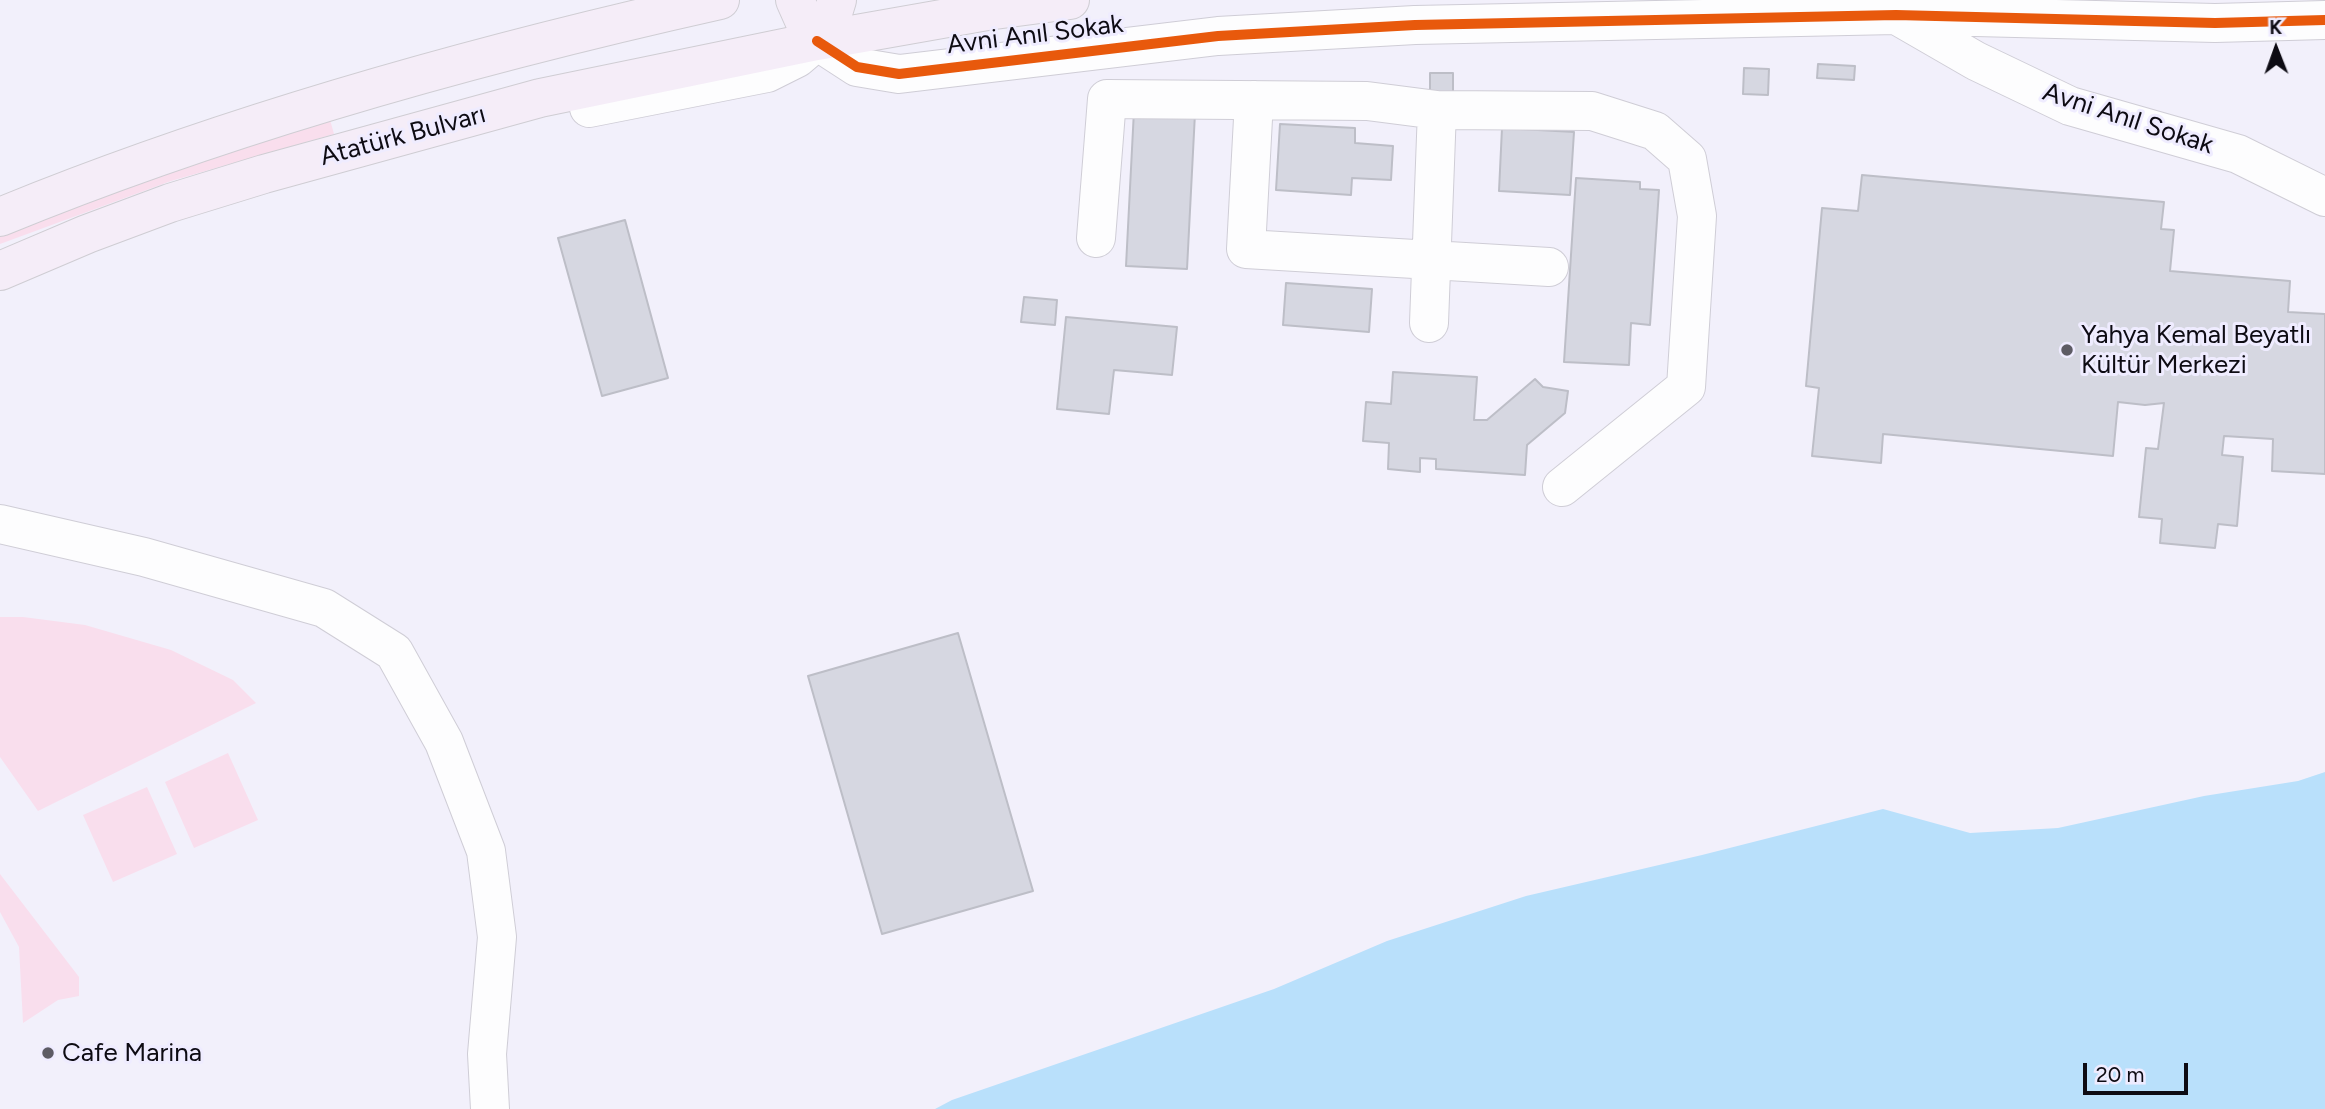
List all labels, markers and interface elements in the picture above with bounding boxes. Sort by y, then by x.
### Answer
street label: Avni Anıl Sokak [945,9,1125,61]
north arrow [2241,14,2311,84]
text: K [2269,16,2282,39]
street label: Avni Anıl Sokak [2039,77,2217,161]
street label: Atatürk Bulvarı [317,99,489,173]
place label: Yahya Kemal Beyatlı Kültür Merkezi [2081,319,2311,380]
marker: Yahya Kemal Beyatlı Kültür Merkezi [2059,342,2075,358]
place label: Cafe Marina [62,1037,202,1069]
marker: Cafe Marina [40,1045,56,1061]
scale bar [2087,1050,2192,1094]
text: 20 m [2096,1062,2144,1087]

